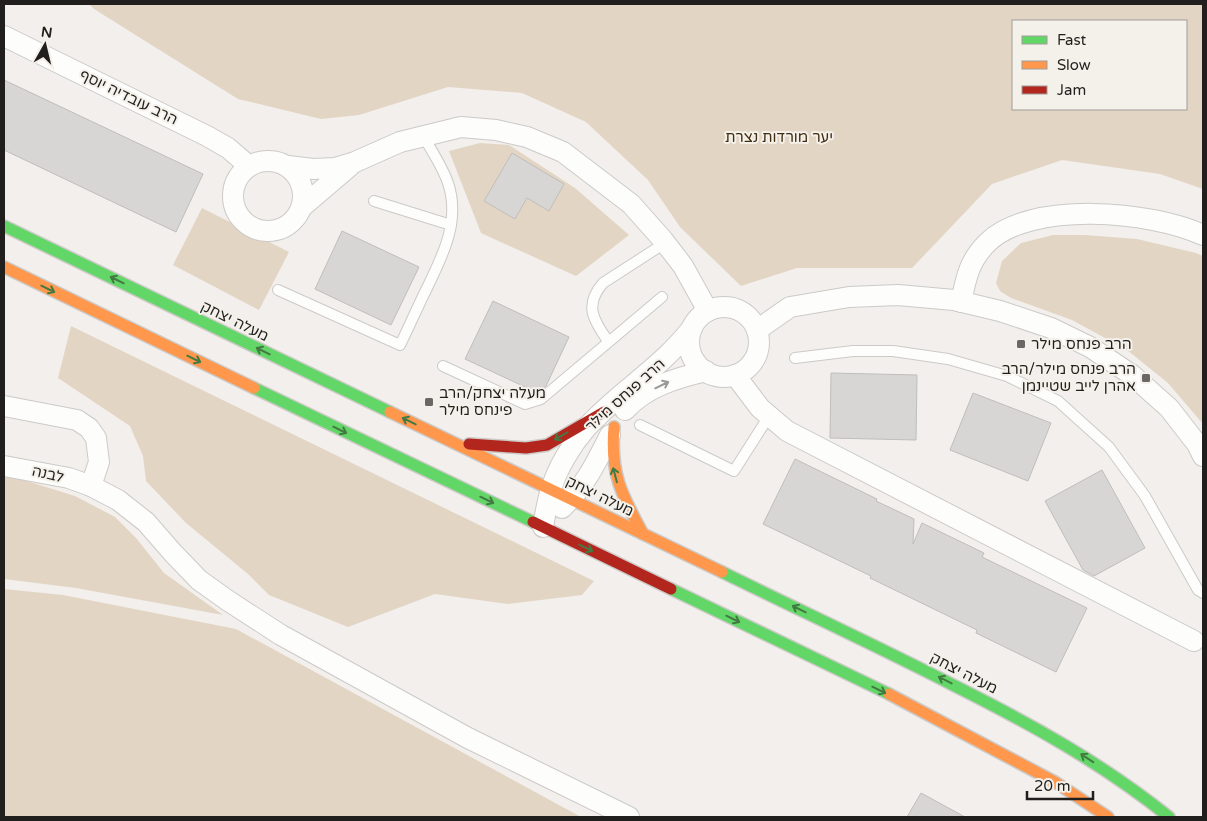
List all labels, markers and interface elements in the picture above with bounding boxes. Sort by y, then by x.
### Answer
north arrow [20,20,70,70]
legend [1012,20,1187,110]
text: N [40,23,53,42]
text: Fast [1057,31,1087,49]
text: Slow [1057,56,1091,74]
street label: הרב עובדיה יוסף [77,66,181,128]
text: Jam [1057,81,1086,99]
park label: יער מורדות נצרת [725,128,833,146]
one-way arrow [109,275,124,285]
one-way arrow [40,284,55,294]
street label: מעלה יצחק [198,297,272,345]
place label: הרב פנחס מילר [1031,335,1132,353]
marker: הרב פנחס מילר [1015,338,1027,350]
one-way arrow [256,346,271,355]
one-way arrow [186,355,201,364]
street label: הרב פנחס מילר [582,355,668,435]
place label: הרב פנחס מילר/הרב אהרן לייב שטיינמן [1001,360,1136,395]
marker: הרב פנחס מילר/הרב אהרן לייב שטיינמן [1140,372,1152,384]
one-way arrow [654,379,669,389]
place label: מעלה יצחק/הרב פינחס מילר [439,384,546,419]
marker: מעלה יצחק/הרב פינחס מילר [423,396,435,408]
one-way arrow [402,416,417,426]
one-way arrow [333,425,348,435]
one-way arrow [555,432,569,442]
street label: לבנה [30,462,66,486]
one-way arrow [610,467,619,483]
street label: מעלה יצחק [563,472,637,520]
one-way arrow [479,496,494,505]
one-way arrow [579,543,594,553]
one-way arrow [791,604,806,614]
one-way arrow [725,615,740,624]
street label: מעלה יצחק [927,648,1001,698]
one-way arrow [938,675,953,684]
one-way arrow [871,685,886,695]
one-way arrow [1081,753,1095,763]
scale bar [1027,768,1093,800]
text: 20 m [1034,777,1071,795]

